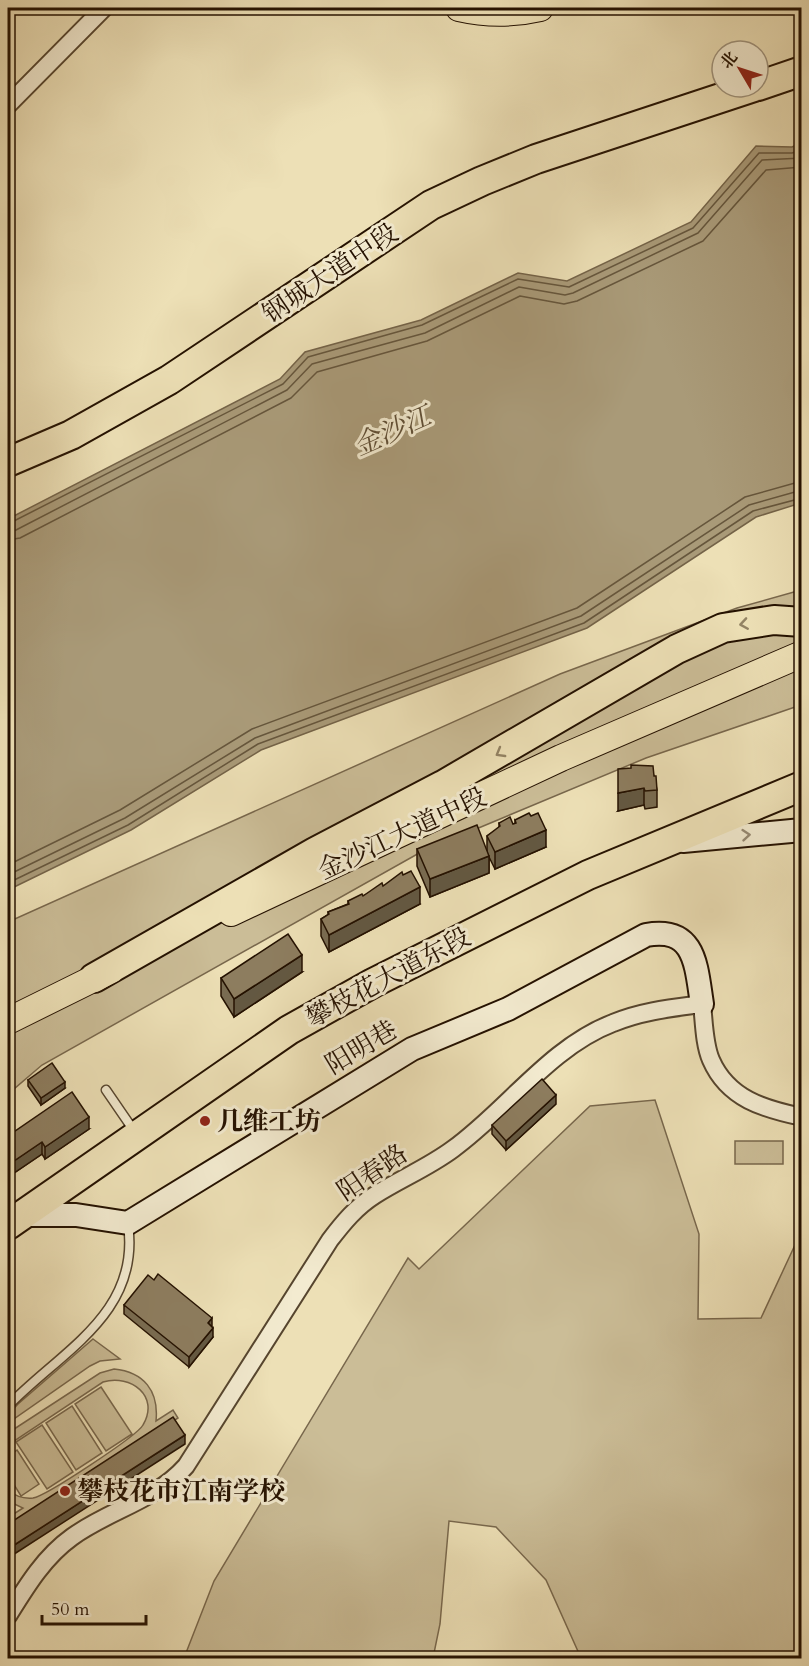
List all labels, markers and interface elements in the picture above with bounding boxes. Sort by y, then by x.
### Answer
north arrow [710,39,770,99]
text: 北 [716,47,743,73]
street label: 钢城大道中段 [256,215,405,332]
water label: 金沙江 [348,396,440,465]
one-way arrow [739,618,748,630]
one-way arrow [496,746,506,757]
street label: 金沙江大道中段 [312,779,492,888]
one-way arrow [741,829,750,842]
street label: 攀枝花大道东段 [300,919,477,1036]
street label: 阳明巷 [319,1012,404,1083]
place label: 几维工坊 [217,1104,321,1139]
marker: 几维工坊 [198,1114,212,1128]
street label: 阳春路 [330,1136,414,1209]
place label: 攀枝花市江南学校 [77,1474,285,1509]
marker: 攀枝花市江南学校 [58,1484,72,1498]
scale bar [42,1588,146,1626]
text: 50 m [51,1597,90,1622]

